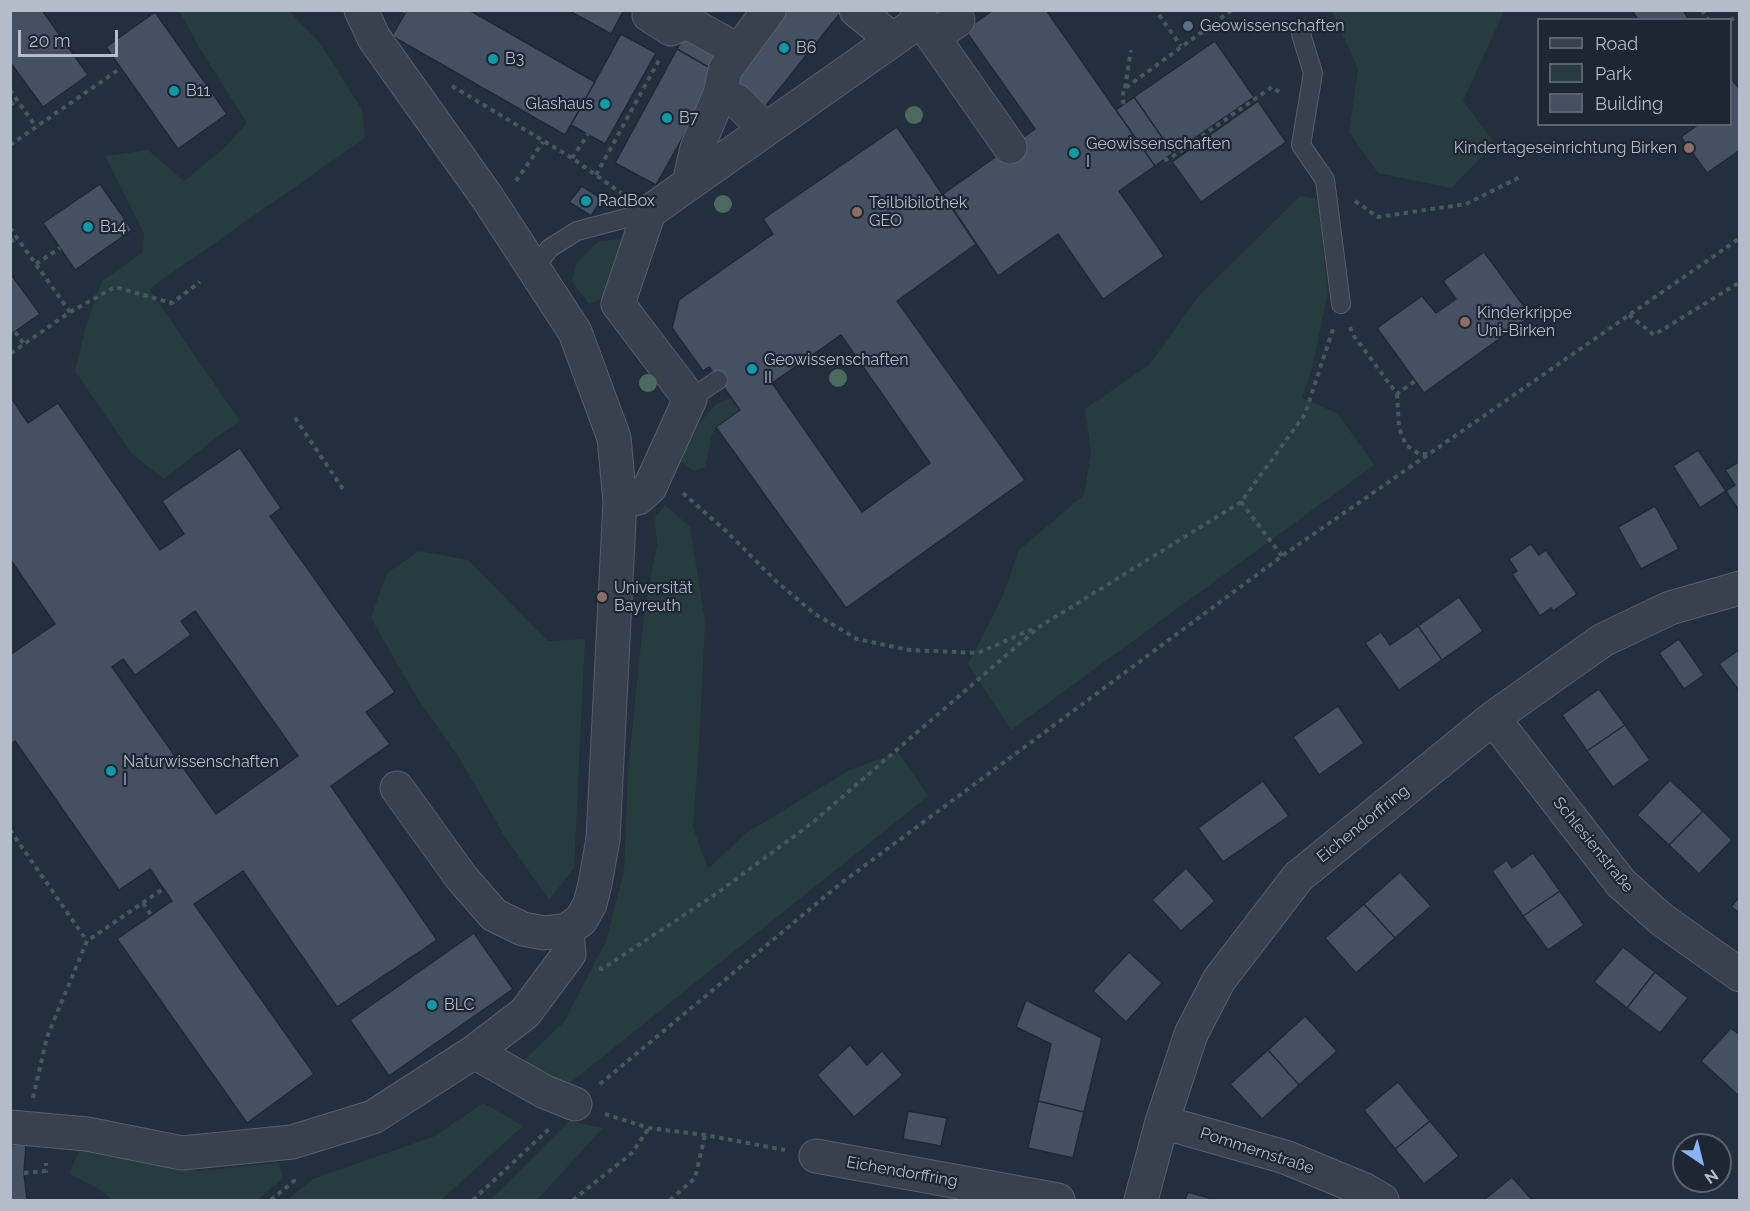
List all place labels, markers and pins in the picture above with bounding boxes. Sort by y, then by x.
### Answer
place label: Geowissenschaften [1200,16,1344,36]
marker: Geowissenschaften [1181,19,1195,33]
place label: B6 [796,38,816,58]
marker: B6 [777,41,791,55]
place label: B3 [505,49,524,69]
marker: B3 [486,52,500,66]
place label: B11 [186,81,210,101]
marker: B11 [167,84,181,98]
place label: Glashaus [525,94,593,114]
marker: Glashaus [598,97,612,111]
place label: B7 [679,108,698,128]
marker: B7 [660,111,674,125]
place label: Geowissenschaften I [1086,134,1230,172]
place label: Kindertageseinrichtung Birken [1454,138,1677,158]
marker: Kindertageseinrichtung Birken [1682,141,1696,155]
marker: Geowissenschaften I [1067,146,1081,160]
place label: RadBox [598,191,655,211]
place label: Teilbibilothek GEO [869,193,967,231]
marker: RadBox [579,194,593,208]
marker: Teilbibilothek GEO [850,205,864,219]
place label: B14 [100,217,126,237]
marker: B14 [81,220,95,234]
place label: Kinderkrippe Uni-Birken [1477,303,1572,341]
marker: Kinderkrippe Uni-Birken [1458,315,1472,329]
place label: Geowissenschaften II [764,350,908,388]
marker: Geowissenschaften II [745,362,759,376]
place label: Universität Bayreuth [614,578,693,616]
marker: Universität Bayreuth [595,590,609,604]
place label: Naturwissenschaften I [123,752,279,790]
marker: Naturwissenschaften I [104,764,118,778]
place label: BLC [444,995,474,1015]
marker: BLC [425,998,439,1012]

